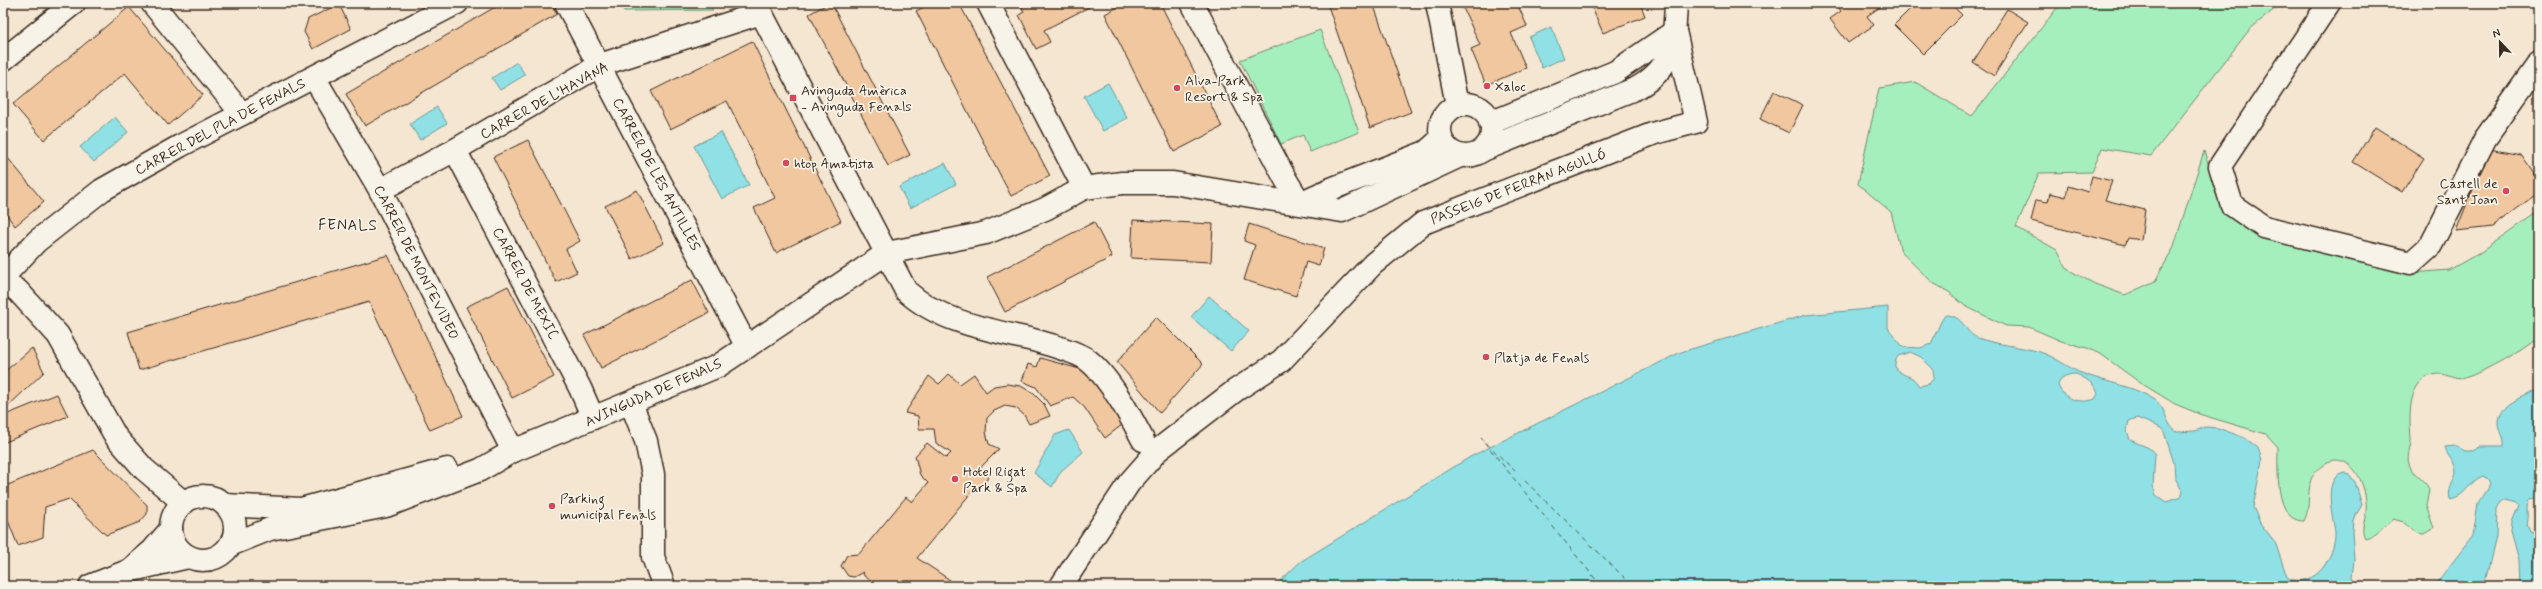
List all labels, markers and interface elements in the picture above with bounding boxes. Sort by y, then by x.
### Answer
north arrow [2480,22,2520,62]
text: N [2491,26,2503,42]
street label: CARRER DE L'HAVANA [477,58,612,144]
place label: Alva-Park Resort & Spa [1185,72,1263,106]
street label: CARRER DEL PLA DE FENALS [132,74,309,179]
place label: Xaloc [1495,78,1526,96]
marker: Xaloc [1482,81,1492,91]
place label: Avinguda Amèrica - Avinguda Fenals [801,82,912,117]
marker: Alva-Park Resort & Spa [1172,83,1182,93]
marker: Avinguda Amèrica - Avinguda Fenals [788,93,798,103]
street label: CARRER DE LES ANTILLES [608,95,704,254]
street label: PASSEIG DE FERRAN AGULLÓ [1428,145,1609,229]
place label: htop Amatista [794,155,874,173]
marker: htop Amatista [781,158,791,168]
place label: Castell de Sant Joan [2437,175,2498,209]
street label: CARRER DE MONTEVIDEO [369,182,463,343]
marker: Castell de Sant Joan [2501,186,2511,196]
district label: FENALS [318,216,378,236]
street label: CARRER DE MEXIC [488,224,562,342]
place label: Platja de Fenals [1494,349,1590,367]
marker: Platja de Fenals [1481,352,1491,362]
street label: AVINGUDA DE FENALS [582,355,725,431]
place label: Hotel Rigat Park & Spa [963,463,1028,497]
marker: Hotel Rigat Park & Spa [950,474,960,484]
place label: Parking municipal Fenals [560,490,657,524]
marker: Parking municipal Fenals [547,501,557,511]

